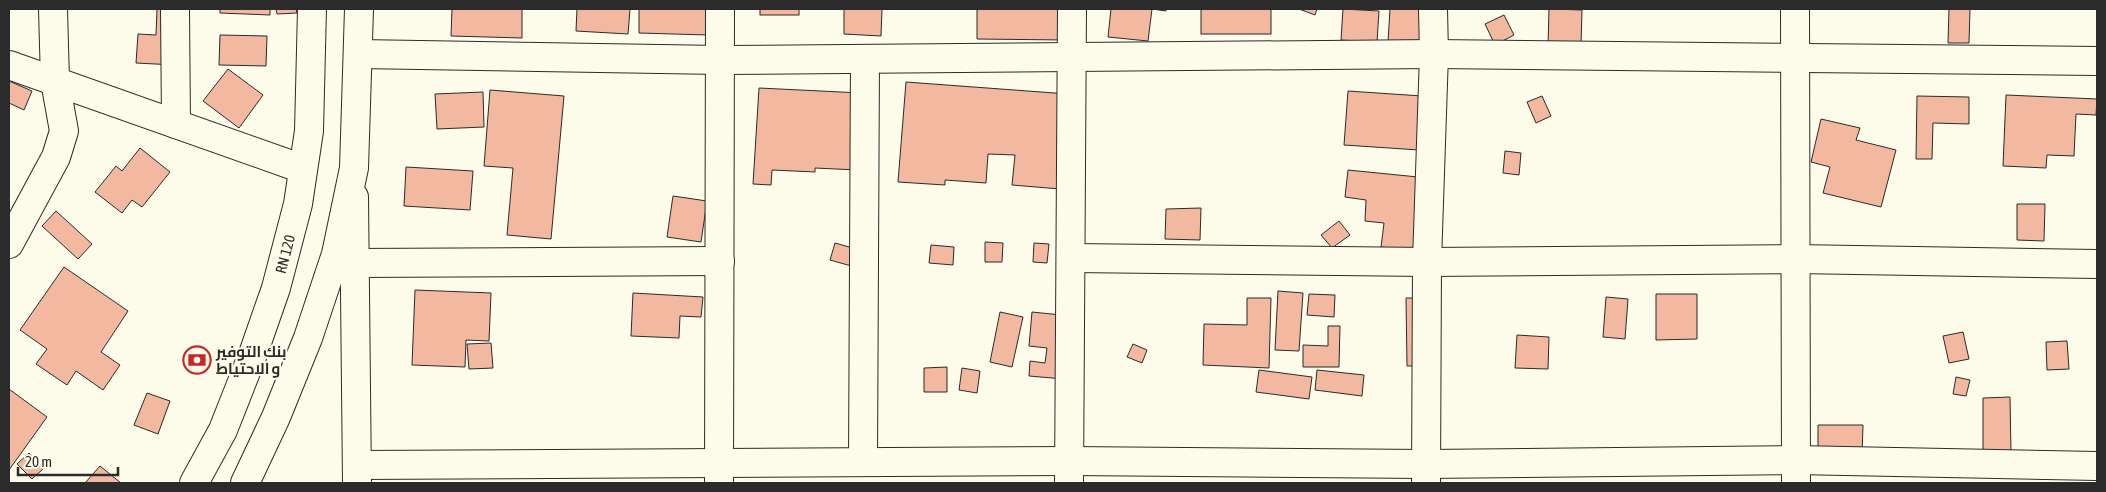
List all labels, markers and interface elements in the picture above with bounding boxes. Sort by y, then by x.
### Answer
street label: RN 120 [272,233,298,275]
place label: بنك التوفير و الاحتياط [215,343,286,378]
bank icon: بنك التوفير و الاحتياط [182,345,212,375]
scale bar [18,444,118,476]
text: 20 m [25,453,52,470]

